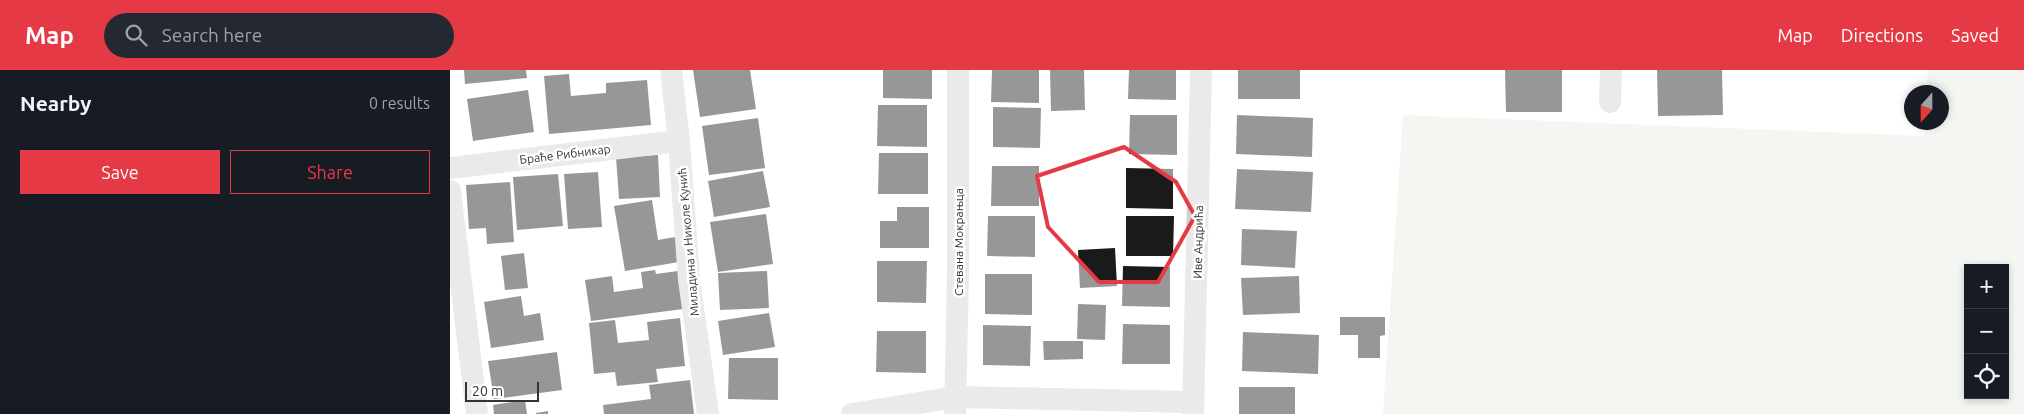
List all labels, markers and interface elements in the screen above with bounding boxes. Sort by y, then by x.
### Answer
search box [104,13,454,58]
icon: search [122,21,150,49]
text: Map [25,22,74,49]
text: Search here [162,24,262,46]
text: Map [1777,25,1813,45]
text: Directions [1841,25,1923,45]
text: Saved [1951,25,1999,45]
north arrow [1904,85,1949,130]
text: Nearby [20,91,91,115]
text: 0 results [369,94,430,112]
street label: Браће Рибникар [519,142,611,166]
button: Save [20,150,220,194]
button: Share [230,150,430,194]
street label: Миладина и Николе Кунић [675,167,701,317]
street label: Стевана Мокрањца [952,188,965,296]
street label: Иве Андрића [1191,205,1205,279]
map controls [1964,264,2009,399]
button: + [1964,264,2009,309]
button: − [1964,309,2009,354]
button: locate [1964,354,2009,399]
scale bar [465,379,539,402]
text: 20 m [472,383,503,399]

